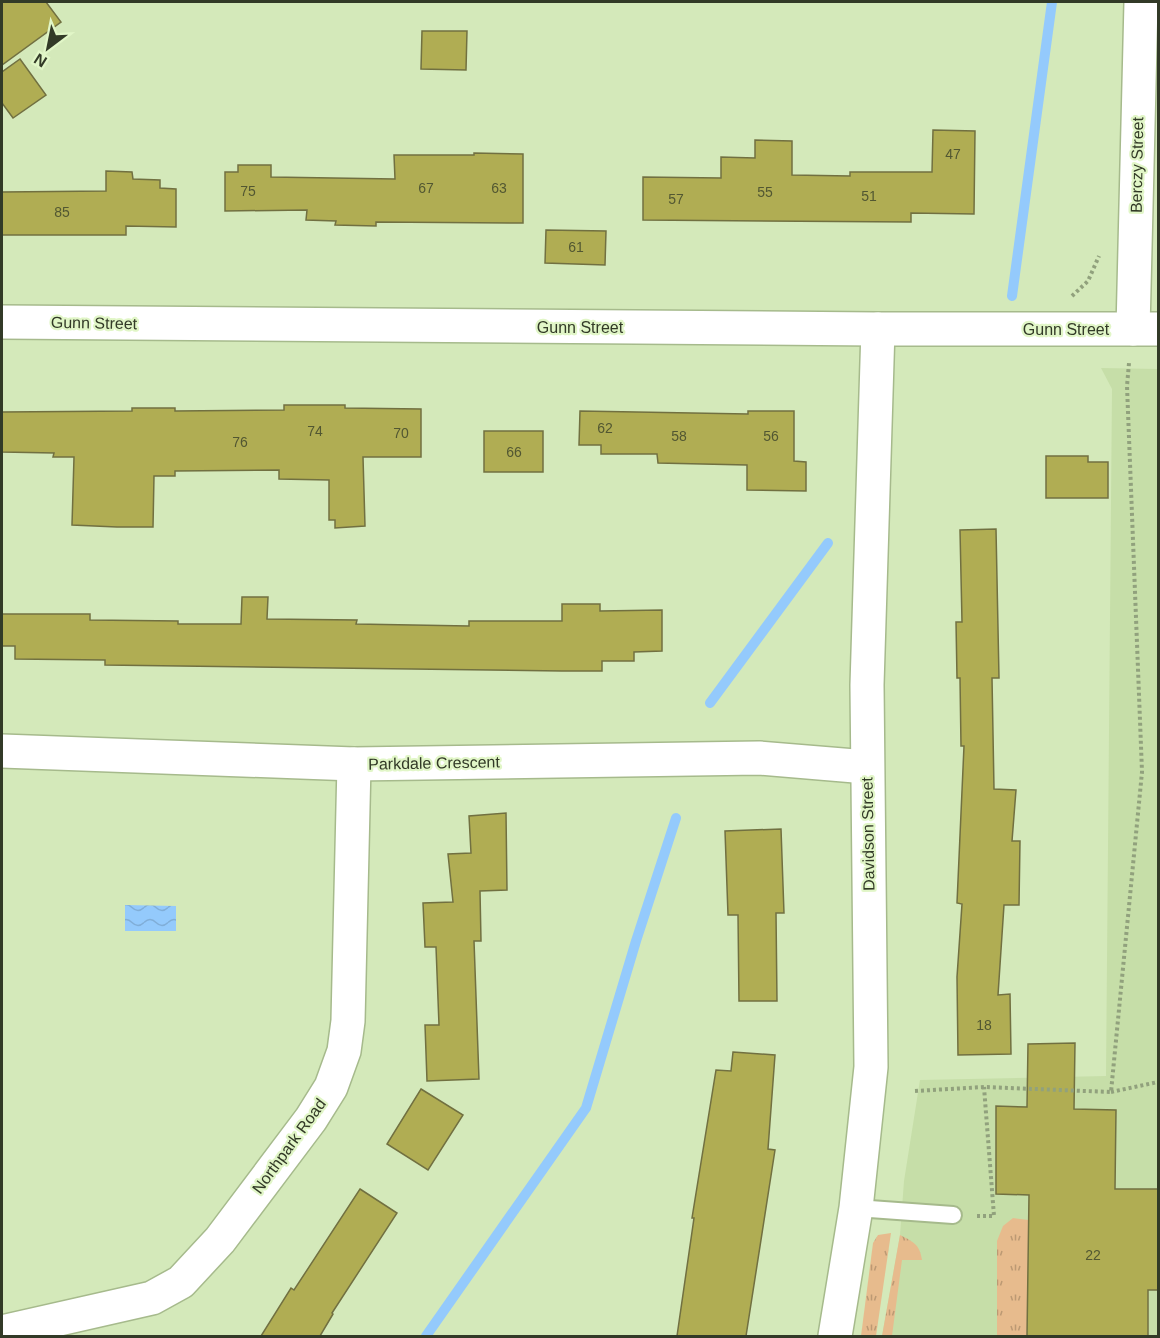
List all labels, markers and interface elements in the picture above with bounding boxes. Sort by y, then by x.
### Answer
north arrow [18,18,78,78]
text: N [31,50,50,71]
street label: Berczy Street [1128,116,1146,213]
house number: 47 [945,146,961,162]
house number: 67 [418,180,434,196]
house number: 63 [491,180,507,196]
house number: 75 [240,183,256,199]
house number: 55 [757,184,773,200]
house number: 51 [861,188,877,204]
house number: 57 [668,191,684,207]
house number: 85 [54,204,70,220]
house number: 61 [568,239,584,255]
street label: Gunn Street [51,314,138,332]
street label: Gunn Street [537,319,624,336]
street label: Gunn Street [1023,321,1110,338]
house number: 62 [597,420,613,436]
house number: 74 [307,423,323,439]
house number: 70 [393,425,409,441]
house number: 58 [671,428,687,444]
house number: 56 [763,428,779,444]
house number: 76 [232,434,248,450]
house number: 66 [506,444,522,460]
street label: Parkdale Crescent [368,753,500,773]
street label: Davidson Street [858,776,877,891]
house number: 18 [976,1017,992,1033]
street label: Northpark Road [249,1095,329,1197]
house number: 22 [1085,1247,1101,1263]

